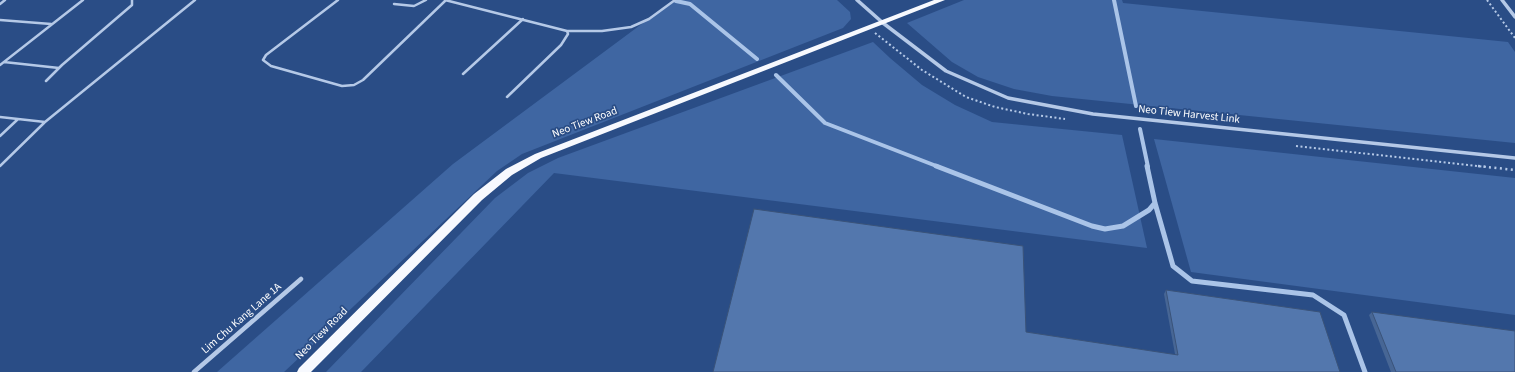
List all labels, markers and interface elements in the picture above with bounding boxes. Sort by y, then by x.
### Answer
street label: Neo Tiew Harvest Link [1138,103,1240,127]
street label: Neo Tiew Road [551,105,619,141]
street label: Lim Chu Kang Lane 1A [199,281,285,357]
street label: Neo Tiew Road [293,305,351,363]

